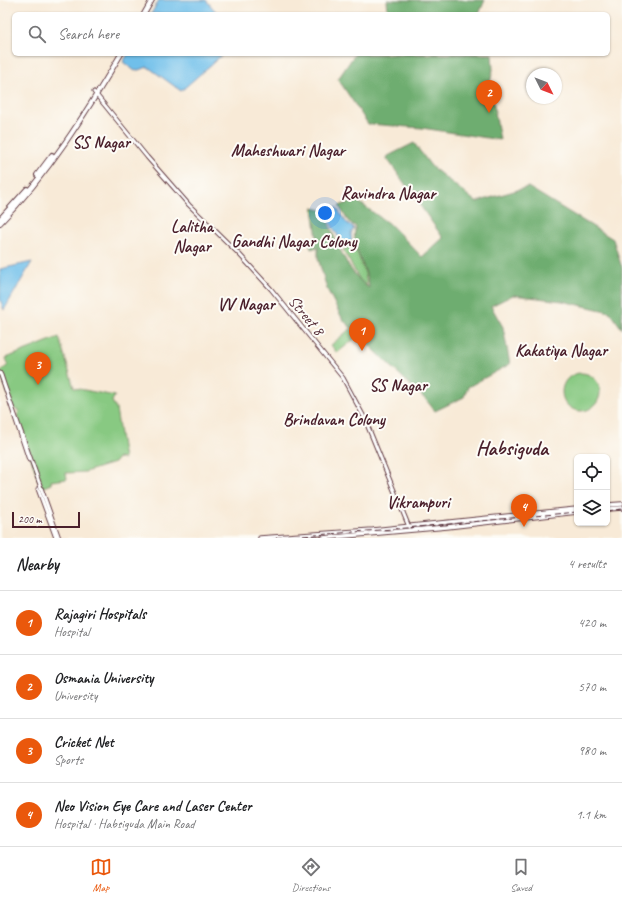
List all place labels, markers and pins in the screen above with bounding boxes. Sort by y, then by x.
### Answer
pin: 2 [476,80,502,113]
pin: 1 [349,318,375,351]
pin: 3 [25,352,51,385]
pin: 4 [511,494,537,527]

